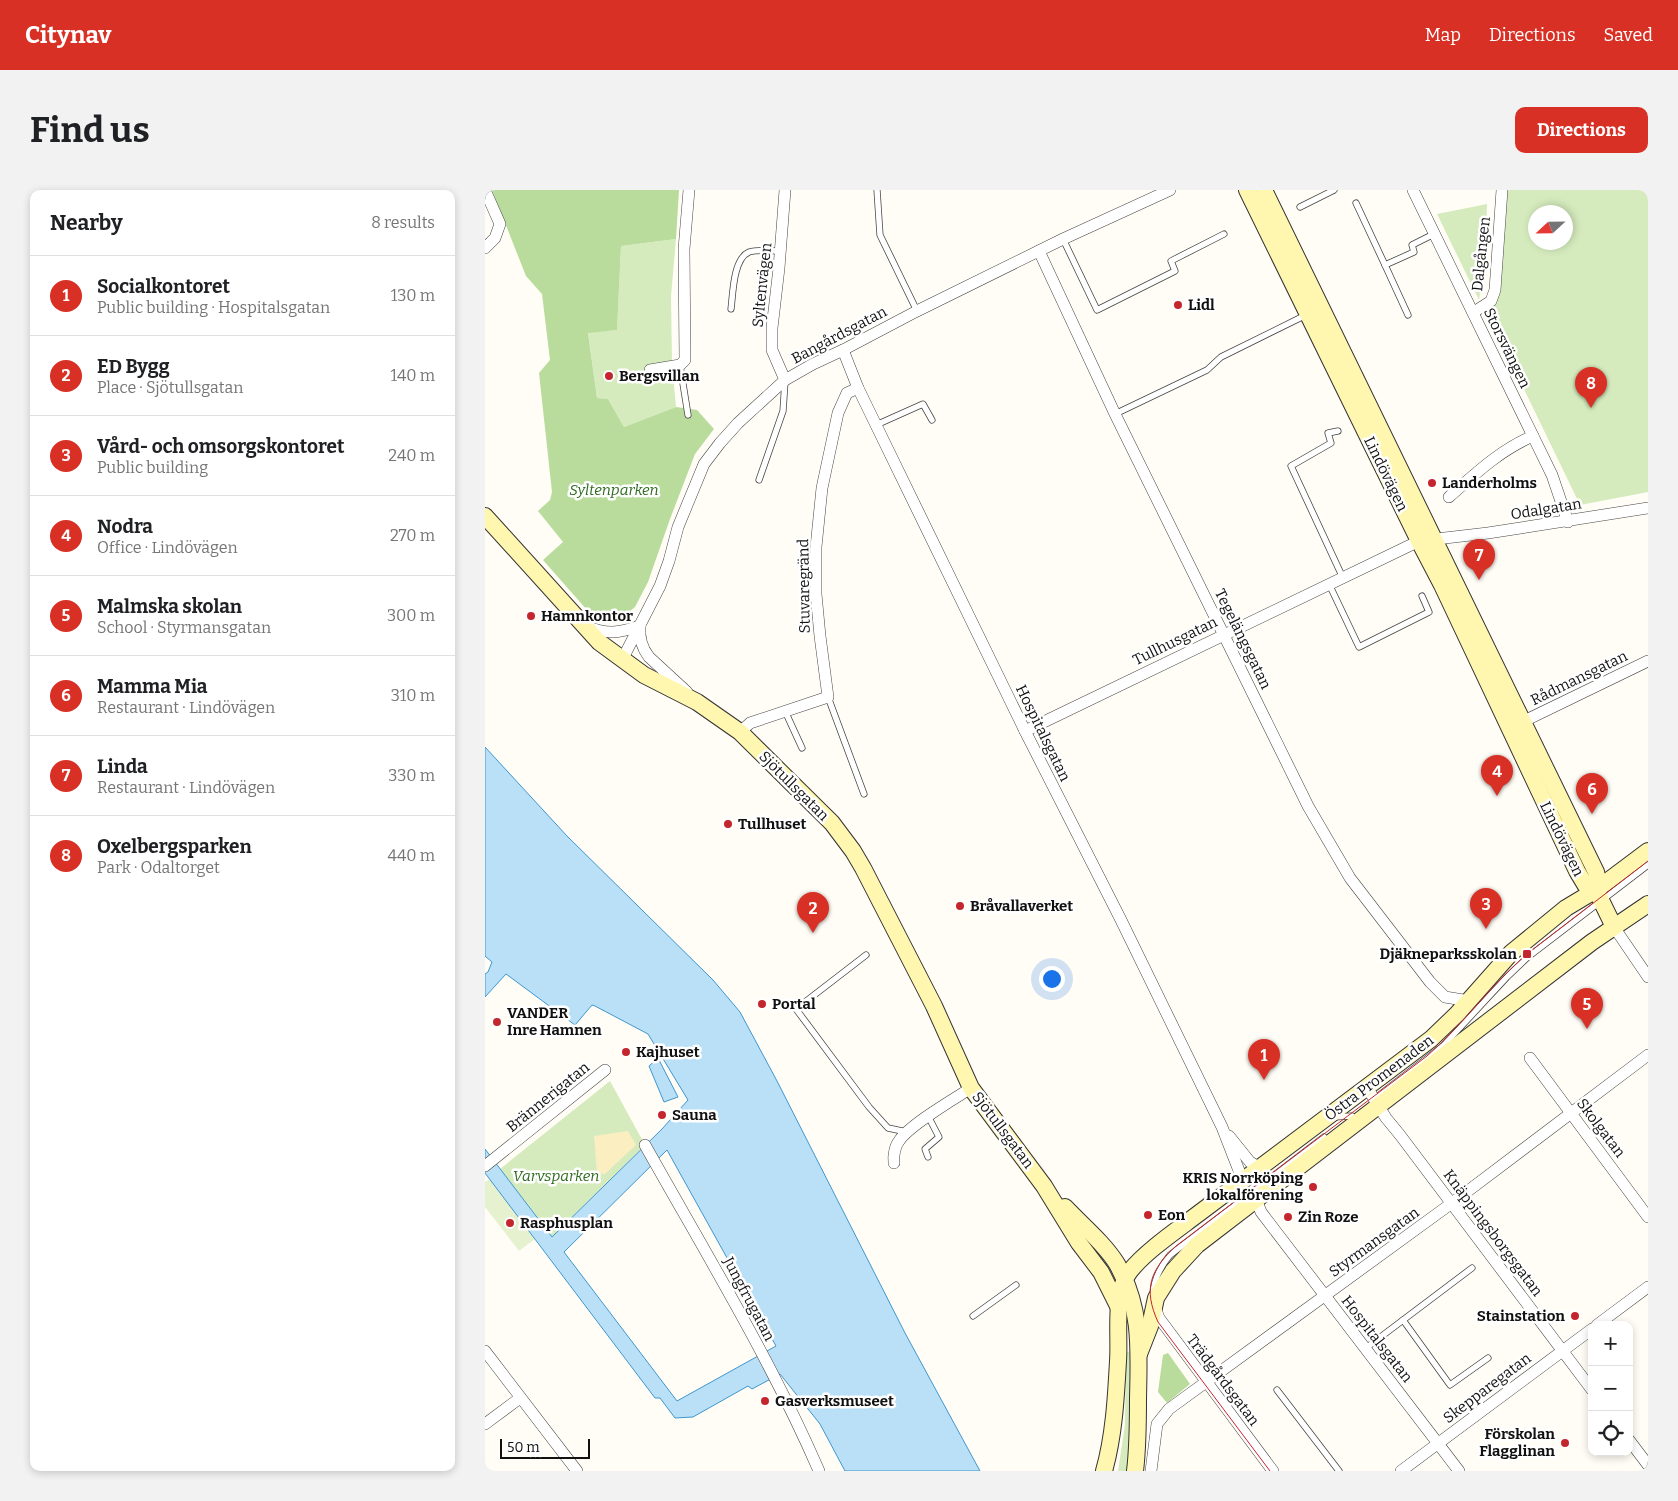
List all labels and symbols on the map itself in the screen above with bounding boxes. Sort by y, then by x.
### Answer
north arrow [1528,205,1573,250]
street label: Dalgången [1468,215,1494,292]
street label: Syltenvägen [749,241,775,328]
place label: Lidl [1188,296,1215,314]
marker: Lidl [1172,299,1184,311]
street label: Bangårdsgatan [788,302,890,368]
street label: Storsvängen [1480,305,1534,392]
place label: Bergsvillan [619,367,700,385]
pin: 8 [1575,367,1607,408]
marker: Bergsvillan [603,370,615,382]
street label: Lindövägen [1360,434,1412,515]
place label: Landerholms [1442,474,1537,492]
marker: Landerholms [1426,477,1438,489]
park label: Syltenparken [569,481,659,499]
street label: Odalgatan [1509,494,1583,523]
street label: Stuvaregränd [794,538,814,633]
pin: 7 [1463,539,1495,580]
street label: Tegelängsgatan [1211,586,1275,692]
place label: Hamnkontor [541,607,633,625]
marker: Hamnkontor [525,610,537,622]
street label: Tullhusgatan [1130,613,1221,669]
street label: Rådmansgatan [1528,647,1631,709]
street label: Hospitalsgatan [1012,682,1074,785]
street label: Sjötullsgatan [755,747,833,825]
pin: 4 [1481,755,1513,796]
pin: 6 [1576,773,1608,814]
street label: Lindövägen [1536,799,1588,880]
place label: Tullhuset [738,815,806,833]
marker: Tullhuset [722,818,734,830]
pin: 3 [1470,888,1502,929]
pin: 2 [797,892,829,933]
place label: Bråvallaverket [970,897,1073,915]
marker: Bråvallaverket [954,900,966,912]
place label: Djäkneparksskolan [1379,945,1517,963]
marker: Djäkneparksskolan [1521,948,1533,960]
your location [1039,966,1065,992]
pin: 5 [1571,988,1603,1029]
place label: Portal [772,995,816,1013]
marker: Portal [756,998,768,1010]
place label: VANDER Inre Hamnen [507,1004,602,1039]
marker: VANDER Inre Hamnen [491,1016,503,1028]
street label: Östra Promenaden [1321,1031,1437,1125]
pin: 1 [1248,1039,1280,1080]
place label: Kajhuset [636,1043,700,1061]
marker: Kajhuset [620,1046,632,1058]
street label: Brännerigatan [503,1058,593,1136]
street label: Sjötullsgatan [968,1088,1038,1172]
street label: Skolgatan [1573,1095,1629,1161]
place label: Sauna [672,1106,717,1124]
marker: Sauna [656,1109,668,1121]
street label: Knäppingsborgsgatan [1440,1166,1547,1300]
park label: Varvsparken [513,1167,599,1185]
place label: KRIS Norrköping lokalförening [1183,1169,1303,1204]
marker: KRIS Norrköping lokalförening [1307,1181,1319,1193]
street label: Styrmansgatan [1325,1203,1423,1281]
place label: Eon [1158,1206,1186,1224]
place label: Zin Roze [1298,1208,1359,1226]
marker: Eon [1142,1209,1154,1221]
marker: Zin Roze [1282,1211,1294,1223]
place label: Rasphusplan [520,1214,613,1232]
marker: Rasphusplan [504,1217,516,1229]
street label: Jungfrugatan [719,1253,779,1344]
street label: Hospitalsgatan [1337,1292,1417,1386]
place label: Stainstation [1477,1307,1565,1325]
marker: Stainstation [1569,1310,1581,1322]
street label: Trädgårdsgatan [1183,1331,1264,1430]
street label: Skepparegatan [1440,1349,1535,1427]
place label: Gasverksmuseet [775,1392,894,1410]
marker: Gasverksmuseet [759,1395,771,1407]
place label: Förskolan Flagglinan [1479,1425,1555,1460]
scale bar [500,1436,590,1459]
marker: Förskolan Flagglinan [1559,1437,1571,1449]

